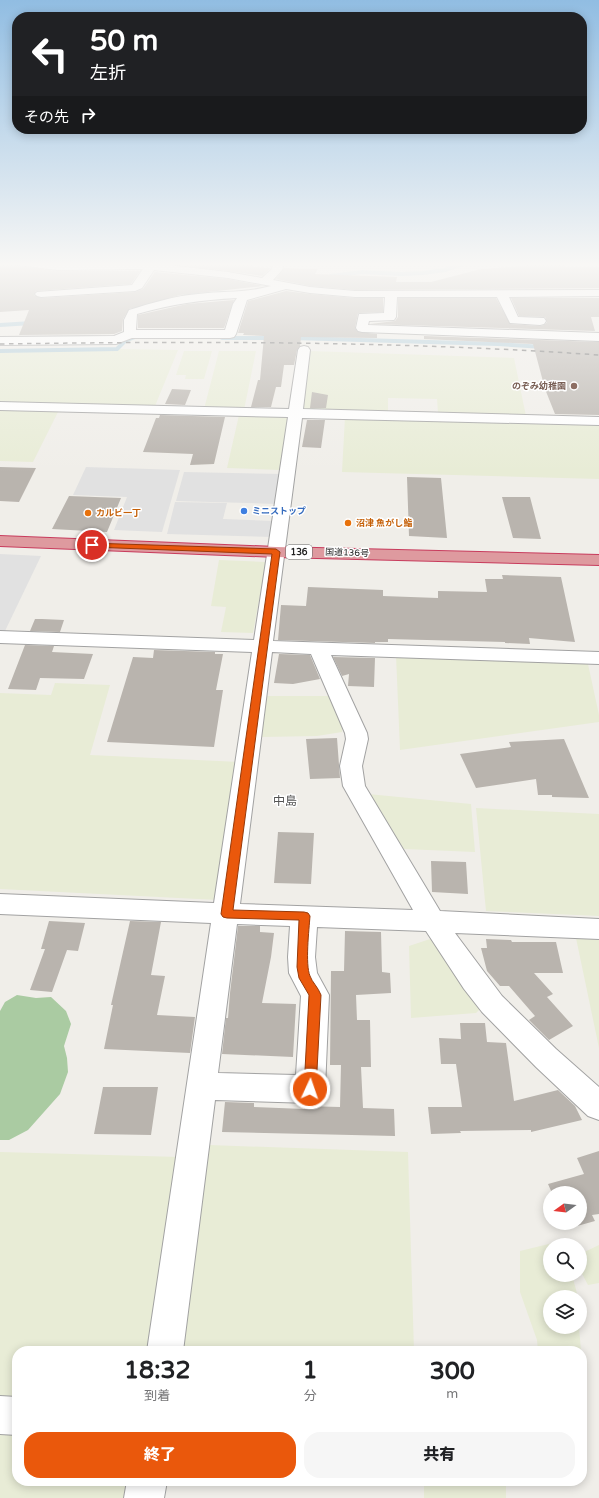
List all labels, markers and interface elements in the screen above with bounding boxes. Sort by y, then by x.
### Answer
text: 50 m [90,24,158,58]
icon: left [24,28,76,80]
text: 左折 [90,62,126,84]
icon: right [77,104,99,126]
text: その先 [24,108,69,126]
place label: のぞみ幼稚園 [512,381,566,392]
marker: のぞみ幼稚園 [569,381,579,391]
marker: ミニストップ [239,506,249,516]
place label: ミニストップ [252,506,306,517]
marker: カルビ一丁 [83,508,93,518]
place label: カルビ一丁 [96,508,141,519]
marker: 沼津 魚がし鮨 [343,518,353,528]
place label: 沼津 魚がし鮨 [356,518,412,529]
pin [75,528,109,562]
icon: arrive [81,534,103,556]
road number: 136 [286,545,312,559]
street label: 国道136号 [325,547,369,559]
district label: 中島 [273,794,297,808]
position arrow [289,1068,331,1110]
north arrow [543,1186,587,1230]
map controls [543,1186,587,1334]
button: search [543,1238,587,1282]
button: layers [543,1290,587,1334]
text: 18:32 [124,1356,191,1385]
text: 1 [303,1356,318,1385]
text: 300 [430,1357,475,1386]
text: m [446,1386,458,1402]
text: 到着 [144,1388,170,1404]
text: 分 [304,1388,317,1404]
button: 終了 [24,1432,296,1478]
button: 共有 [304,1432,575,1478]

